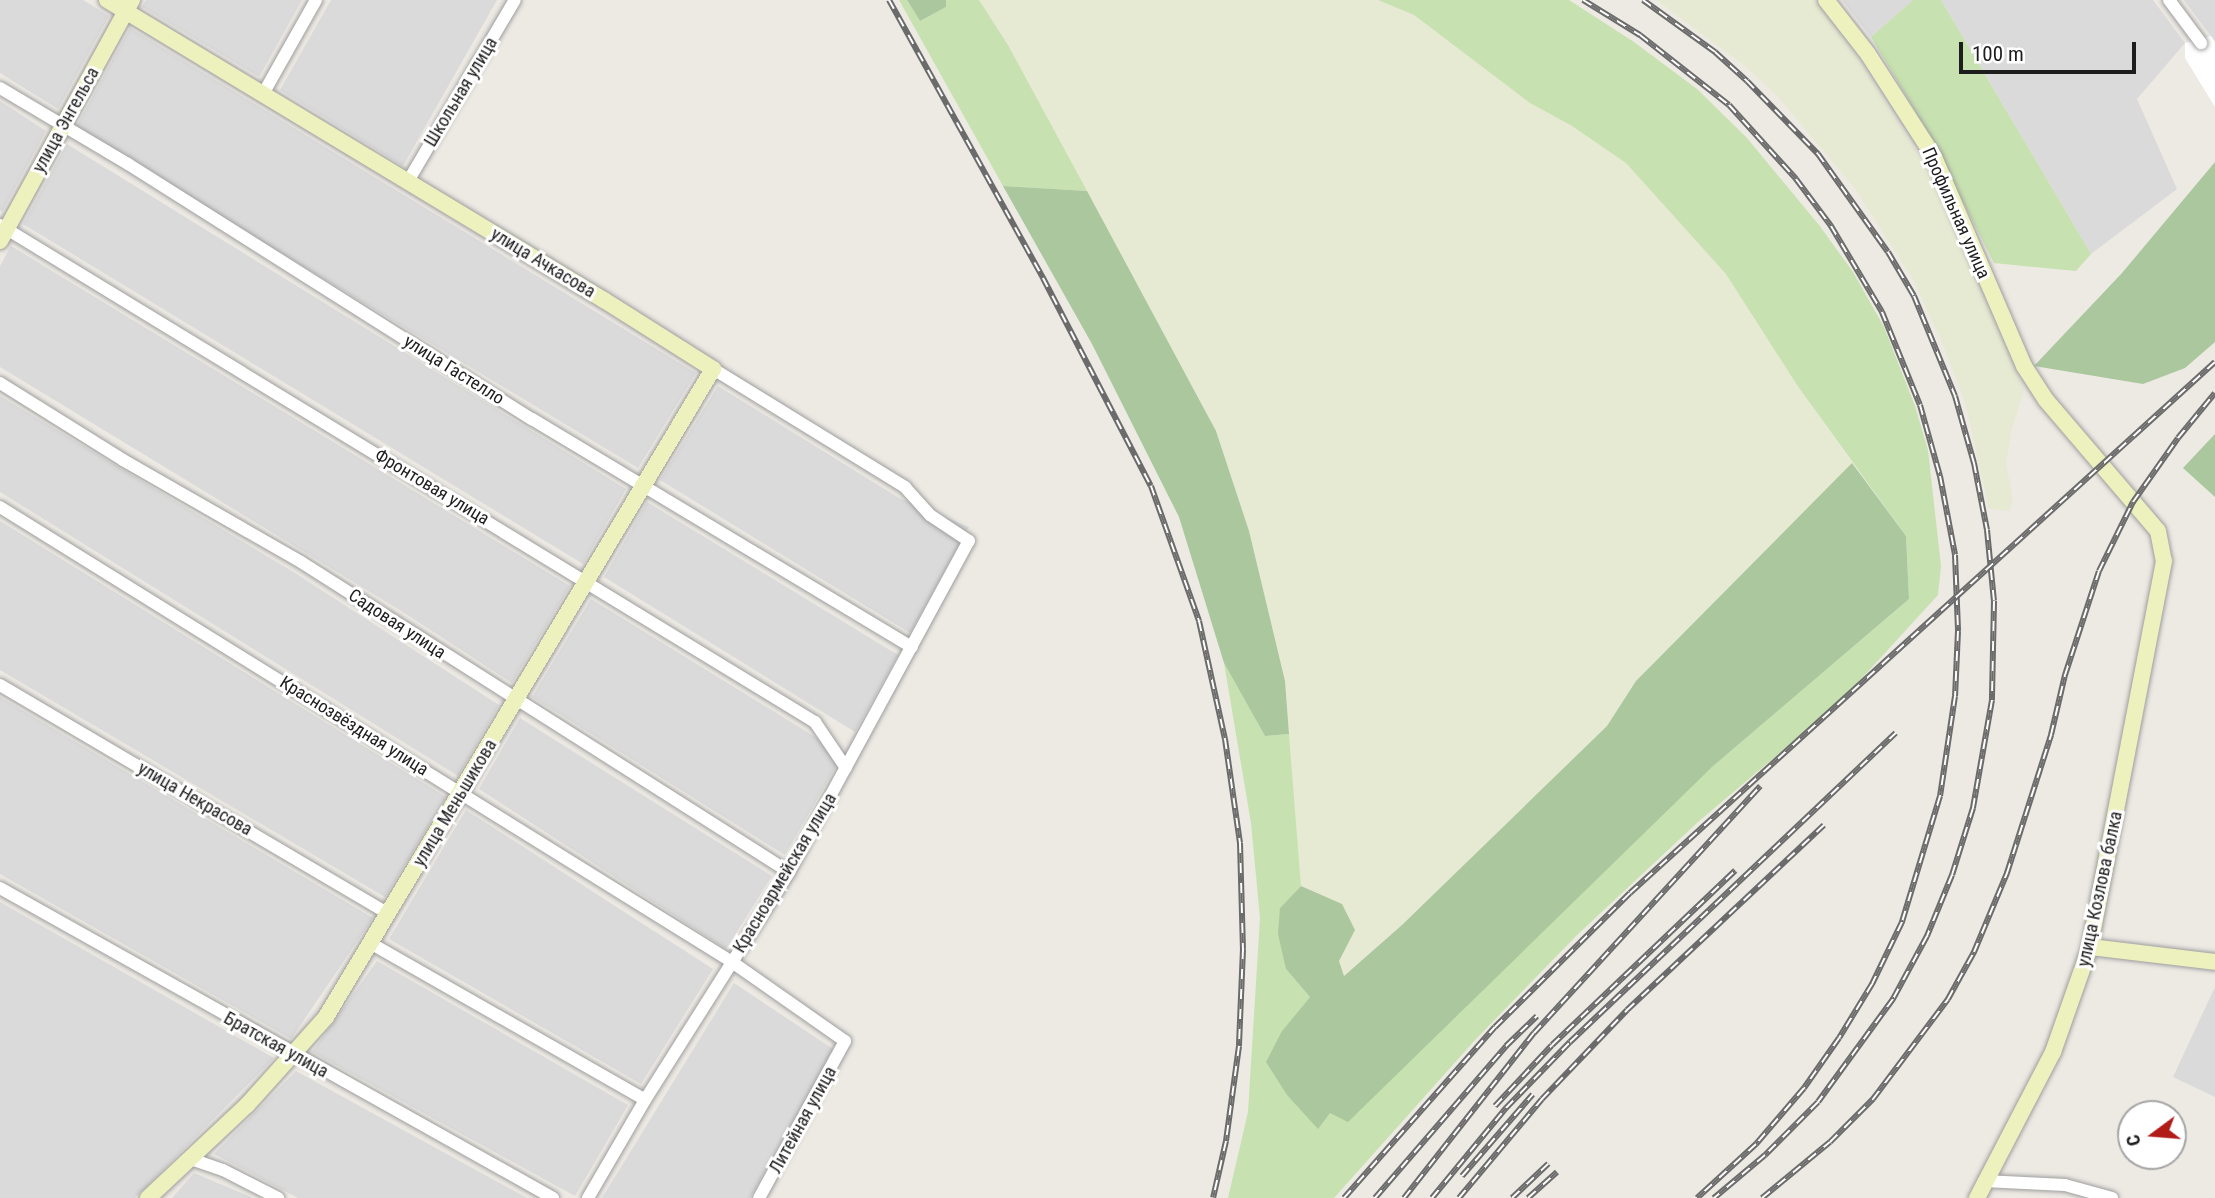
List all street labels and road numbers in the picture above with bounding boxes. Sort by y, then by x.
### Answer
street label: Школьная улица [420,33,502,151]
street label: улица Энгельса [28,64,104,176]
street label: Профильная улица [1917,144,1995,282]
street label: улица Ачкасова [487,223,599,303]
street label: улица Гастелло [400,331,508,409]
street label: Фронтовая улица [371,444,493,530]
street label: Садовая улица [344,585,450,663]
street label: Краснозвёздная улица [276,671,432,781]
street label: улица Меньшикова [409,736,501,870]
street label: улица Некрасова [134,758,256,840]
street label: Красноармейская улица [729,789,841,957]
street label: улица Козлова балка [2073,809,2127,969]
street label: Братская улица [220,1007,332,1083]
street label: Литейная улица [765,1063,841,1177]

